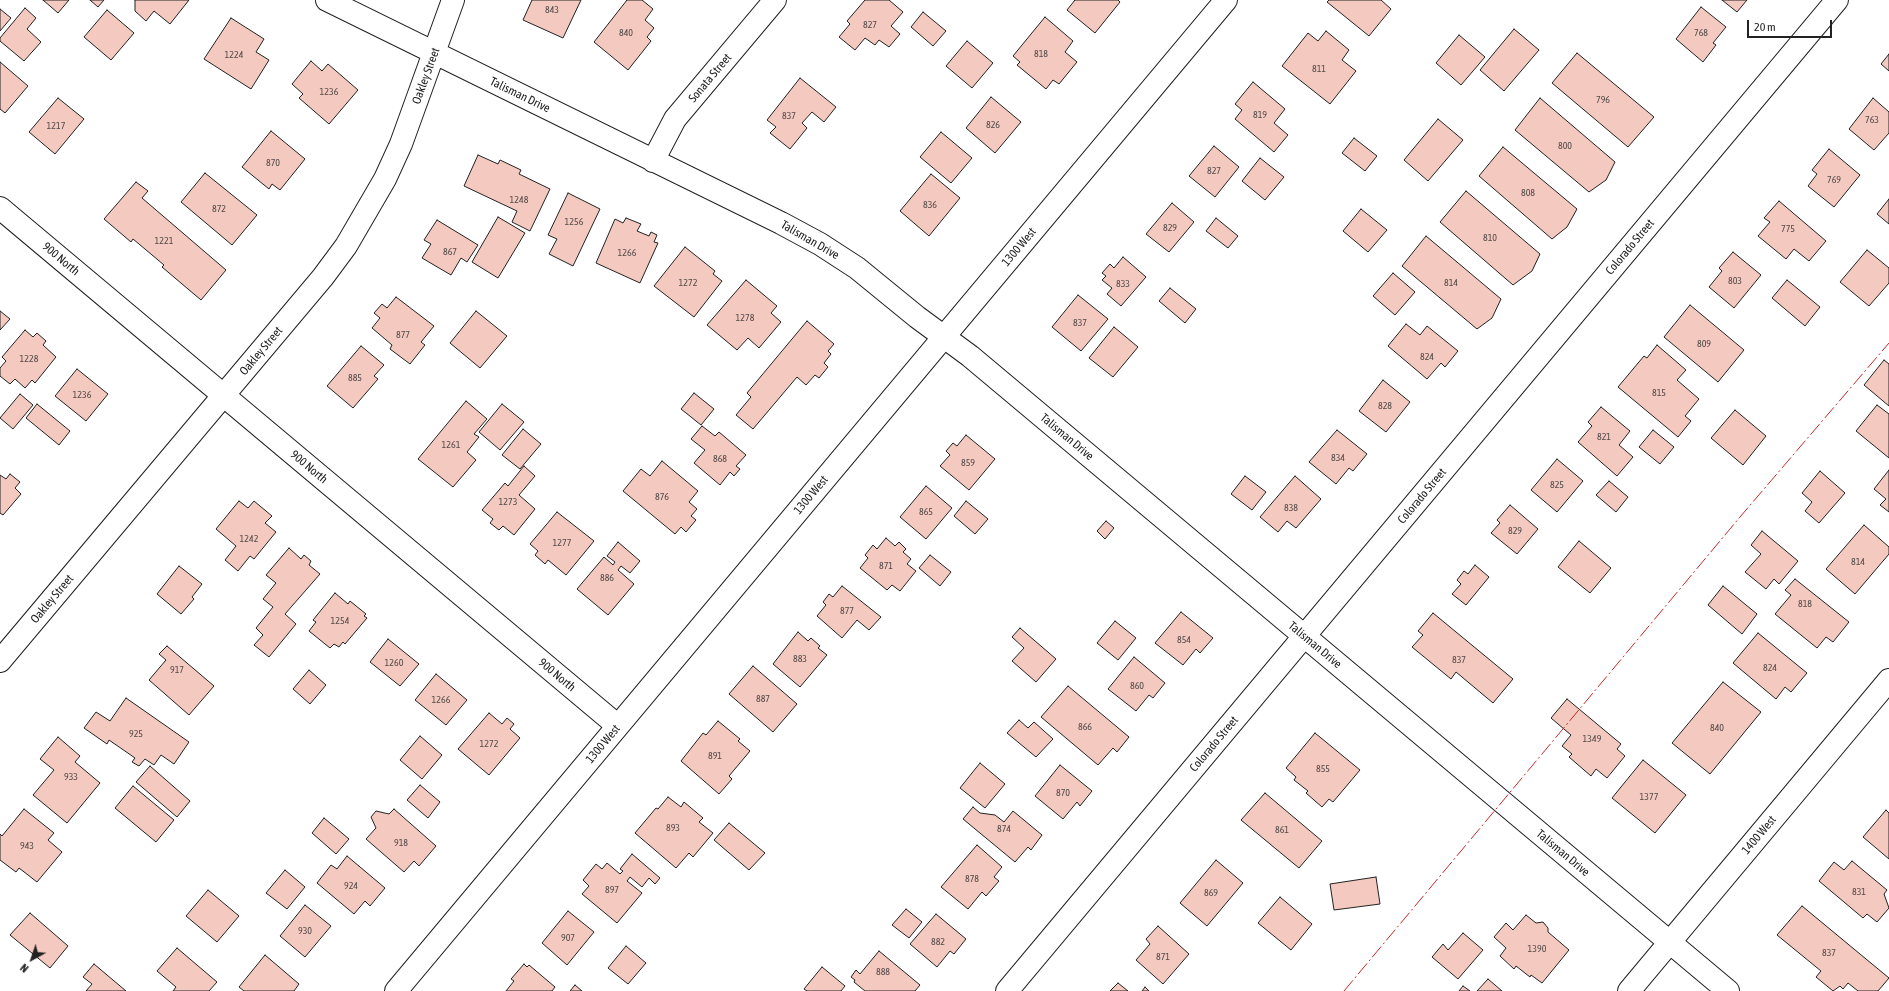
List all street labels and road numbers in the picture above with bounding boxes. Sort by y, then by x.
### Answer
street label: Oakley Street [409,46,443,106]
street label: Sonata Street [685,51,735,105]
street label: Talisman Drive [488,74,552,116]
street label: Colorado Street [1603,216,1657,278]
street label: Talisman Drive [778,217,842,263]
street label: 1300 West [999,225,1039,269]
street label: 900 North [40,239,82,279]
street label: Oakley Street [236,324,286,378]
street label: Talisman Drive [1037,411,1097,463]
street label: 900 North [288,447,330,487]
street label: Colorado Street [1395,465,1449,527]
street label: 1300 West [791,473,831,517]
street label: Oakley Street [27,572,77,626]
street label: Talisman Drive [1285,619,1345,671]
street label: 900 North [536,655,578,695]
street label: Colorado Street [1187,713,1241,775]
street label: 1300 West [583,722,623,766]
street label: 1400 West [1739,813,1779,857]
street label: Talisman Drive [1533,827,1593,879]

